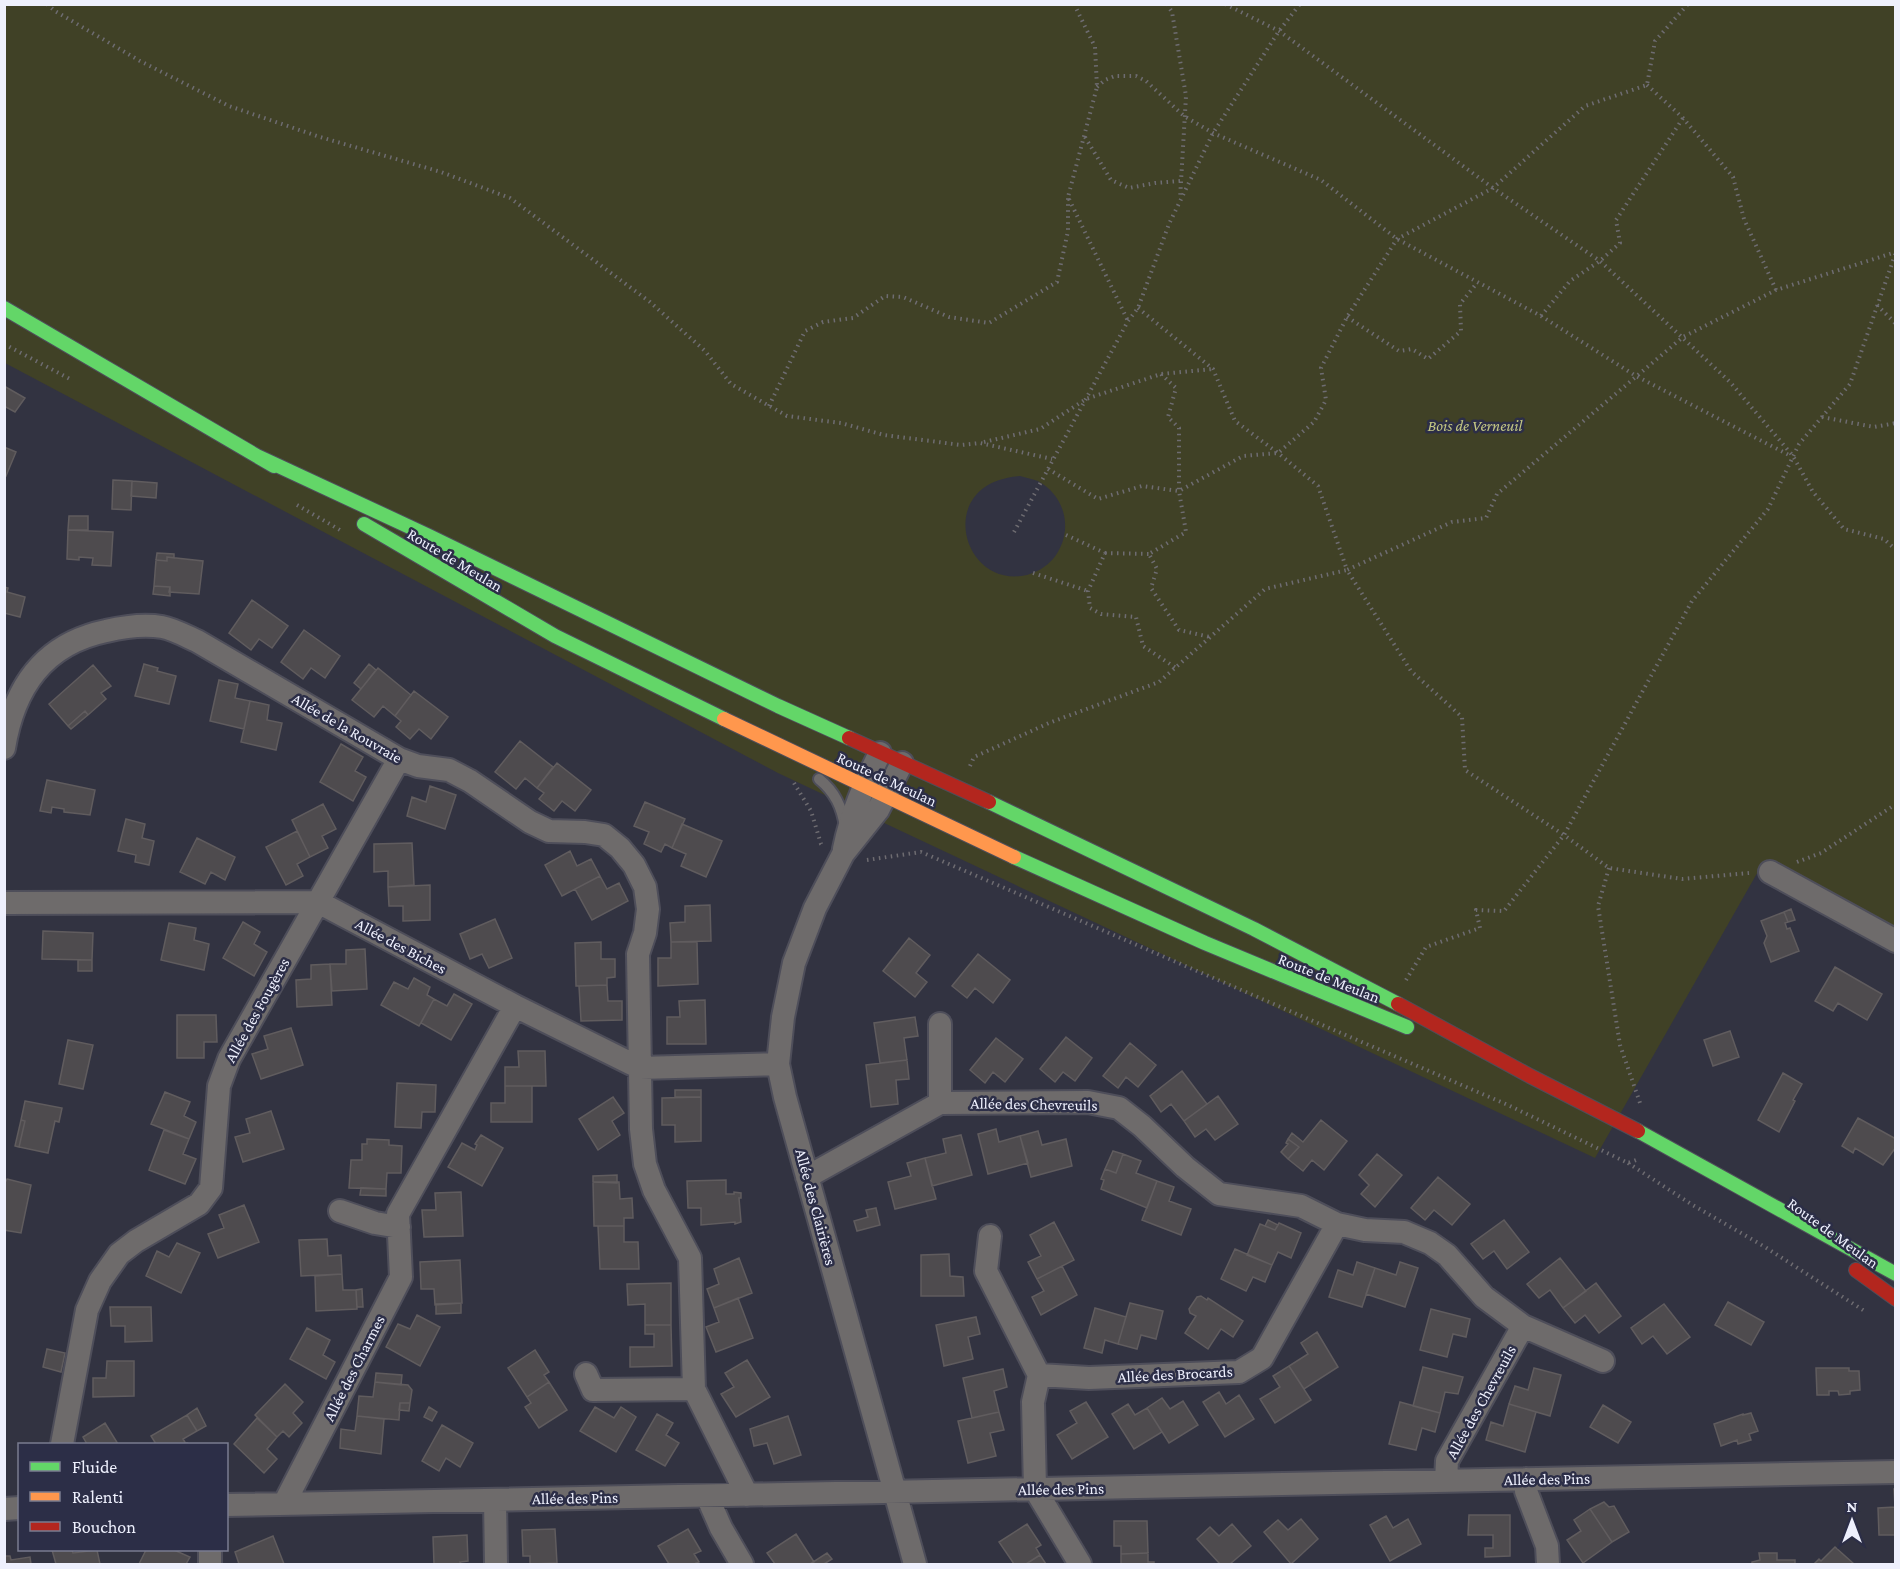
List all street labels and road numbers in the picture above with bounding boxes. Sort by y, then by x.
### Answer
street label: Route de Meulan [404,525,506,595]
street label: Allée de la Rouvraie [289,690,405,766]
street label: Route de Meulan [835,749,940,810]
street label: Allée des Biches [353,915,449,977]
street label: Route de Meulan [1276,950,1383,1006]
street label: Allée des Fougères [221,955,294,1066]
street label: Allée des Chevreuils [970,1094,1098,1114]
street label: Allée des Clairières [792,1147,840,1267]
street label: Route de Meulan [1784,1194,1882,1272]
street label: Allée des Charmes [320,1312,388,1424]
street label: Allée des Chevreuils [1443,1342,1519,1462]
street label: Allée des Brocards [1117,1362,1233,1386]
street label: Allée des Pins [1504,1470,1590,1488]
street label: Allée des Pins [1018,1480,1104,1498]
street label: Allée des Pins [532,1489,618,1507]

